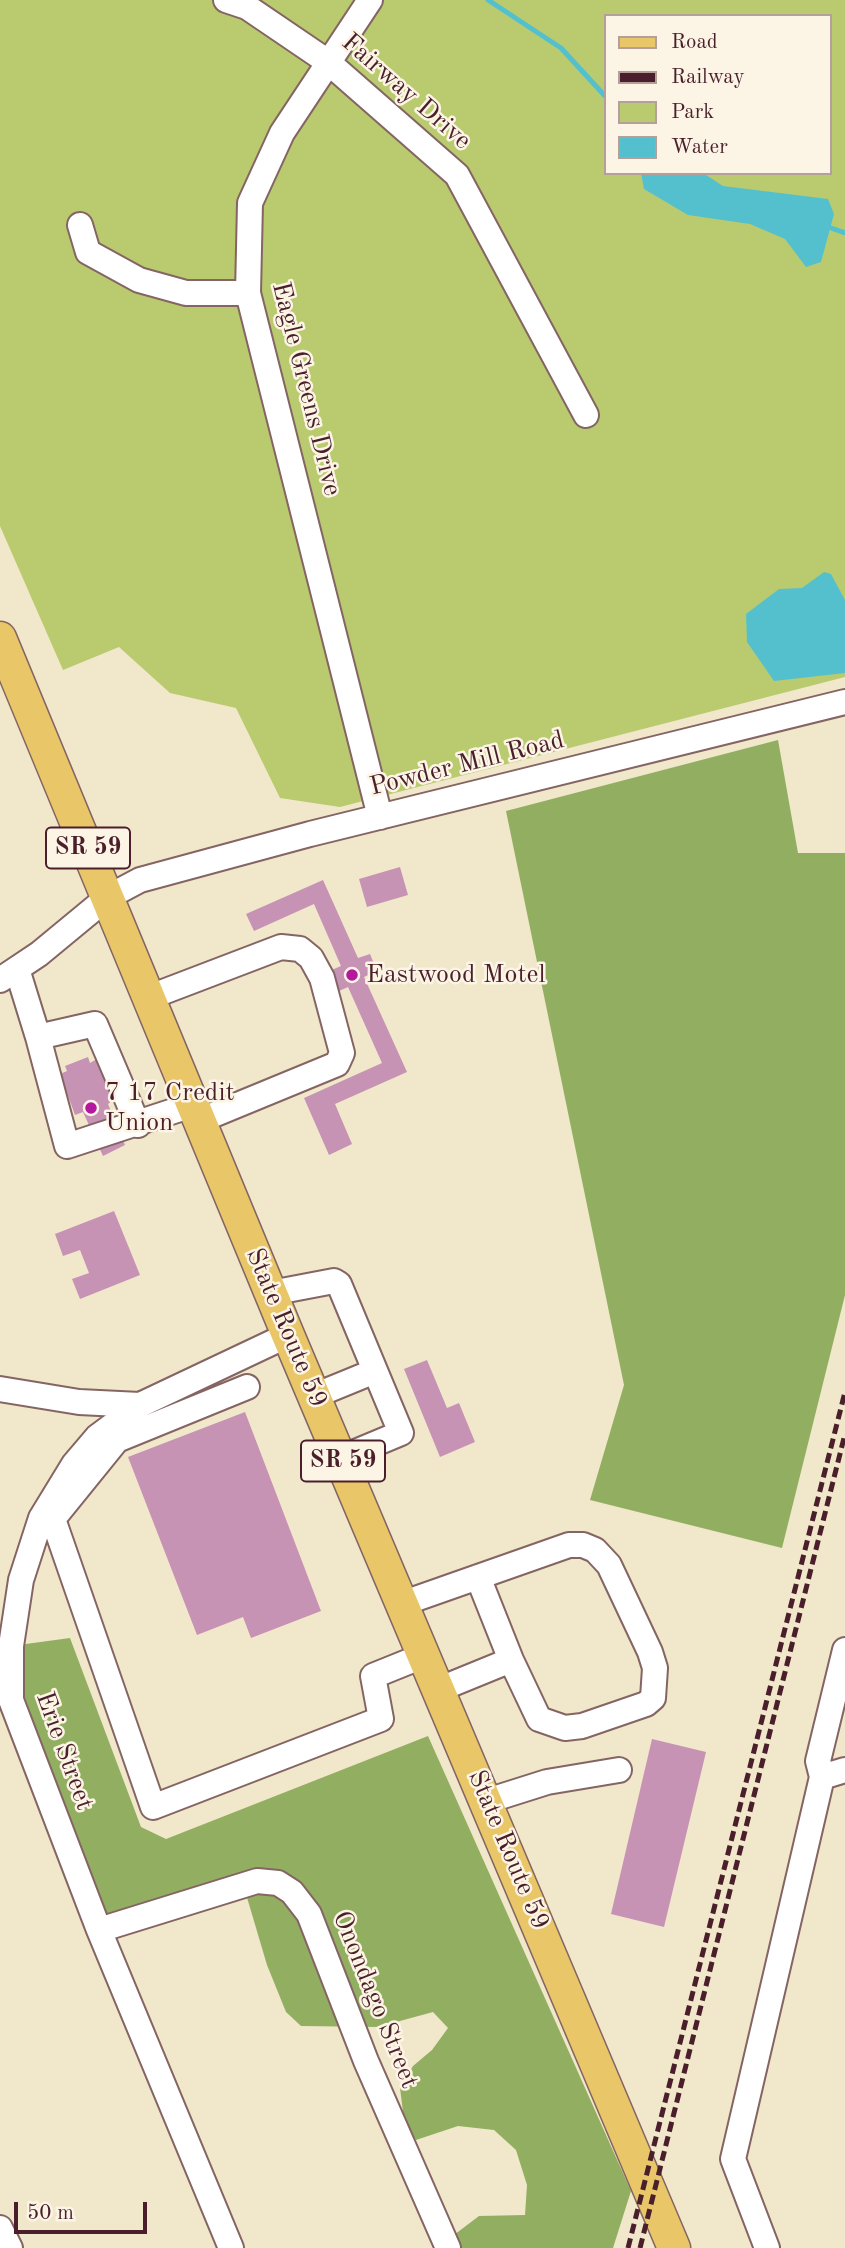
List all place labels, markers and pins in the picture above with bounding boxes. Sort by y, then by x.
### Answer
place label: Eastwood Motel [366,959,546,991]
marker: Eastwood Motel [344,967,360,983]
place label: 7 17 Credit Union [105,1077,235,1138]
marker: 7 17 Credit Union [83,1100,99,1116]

